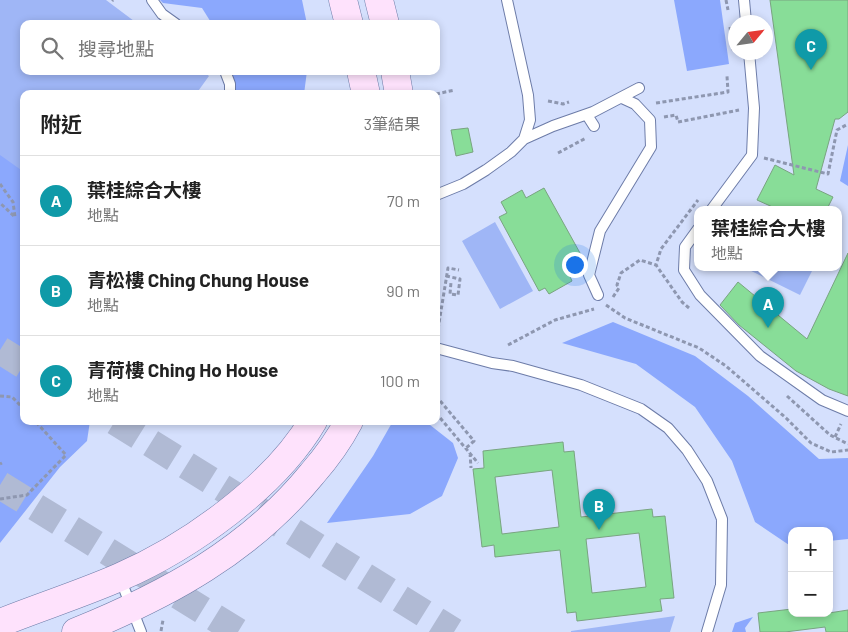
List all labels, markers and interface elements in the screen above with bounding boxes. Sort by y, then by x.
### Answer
north arrow [728,15,773,60]
search box [20,20,440,75]
pin: C [795,29,827,70]
icon: search [38,34,66,62]
text: 搜尋地點 [78,37,154,60]
text: 附近 [40,111,82,136]
text: 3筆結果 [364,114,420,133]
text: 葉桂綜合大樓 [87,178,201,201]
text: A [51,191,61,210]
text: 70 m [387,191,420,210]
text: 地點 [87,205,119,224]
popup [694,206,842,271]
text: 葉桂綜合大樓 [711,216,825,239]
text: 地點 [711,243,743,262]
your location [562,252,588,278]
text: 青松樓 Ching Chung House [87,268,309,291]
text: B [51,281,61,300]
text: 90 m [386,281,420,300]
pin: A [752,287,784,328]
text: 地點 [87,295,119,314]
text: 青荷樓 Ching Ho House [87,358,278,381]
text: C [51,371,61,390]
text: 100 m [380,371,420,390]
text: 地點 [87,385,119,404]
pin: B [583,489,615,530]
map controls [788,527,833,617]
button: + [788,527,833,572]
button: − [788,572,833,617]

